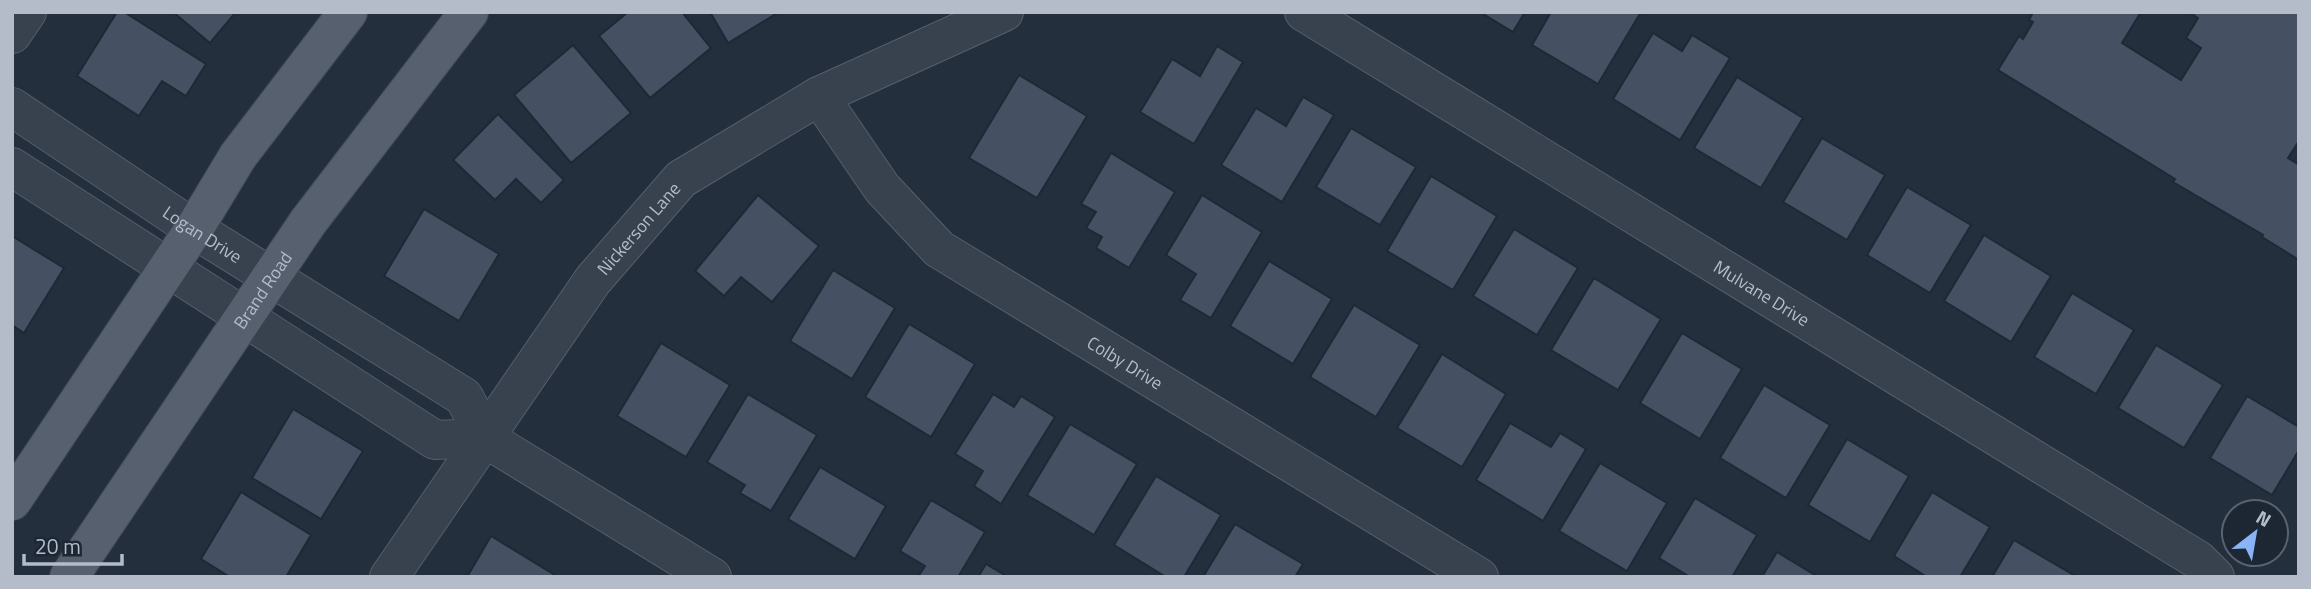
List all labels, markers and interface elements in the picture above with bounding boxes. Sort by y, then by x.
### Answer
street label: Nickerson Lane [590,176,686,281]
street label: Logan Drive [158,198,247,269]
street label: Brand Road [226,246,298,334]
street label: Mulvane Drive [1709,253,1815,333]
street label: Colby Drive [1082,329,1169,396]
north arrow [2220,498,2290,568]
text: N [2251,502,2277,534]
scale bar [24,522,122,566]
text: 20 m [35,530,81,562]

